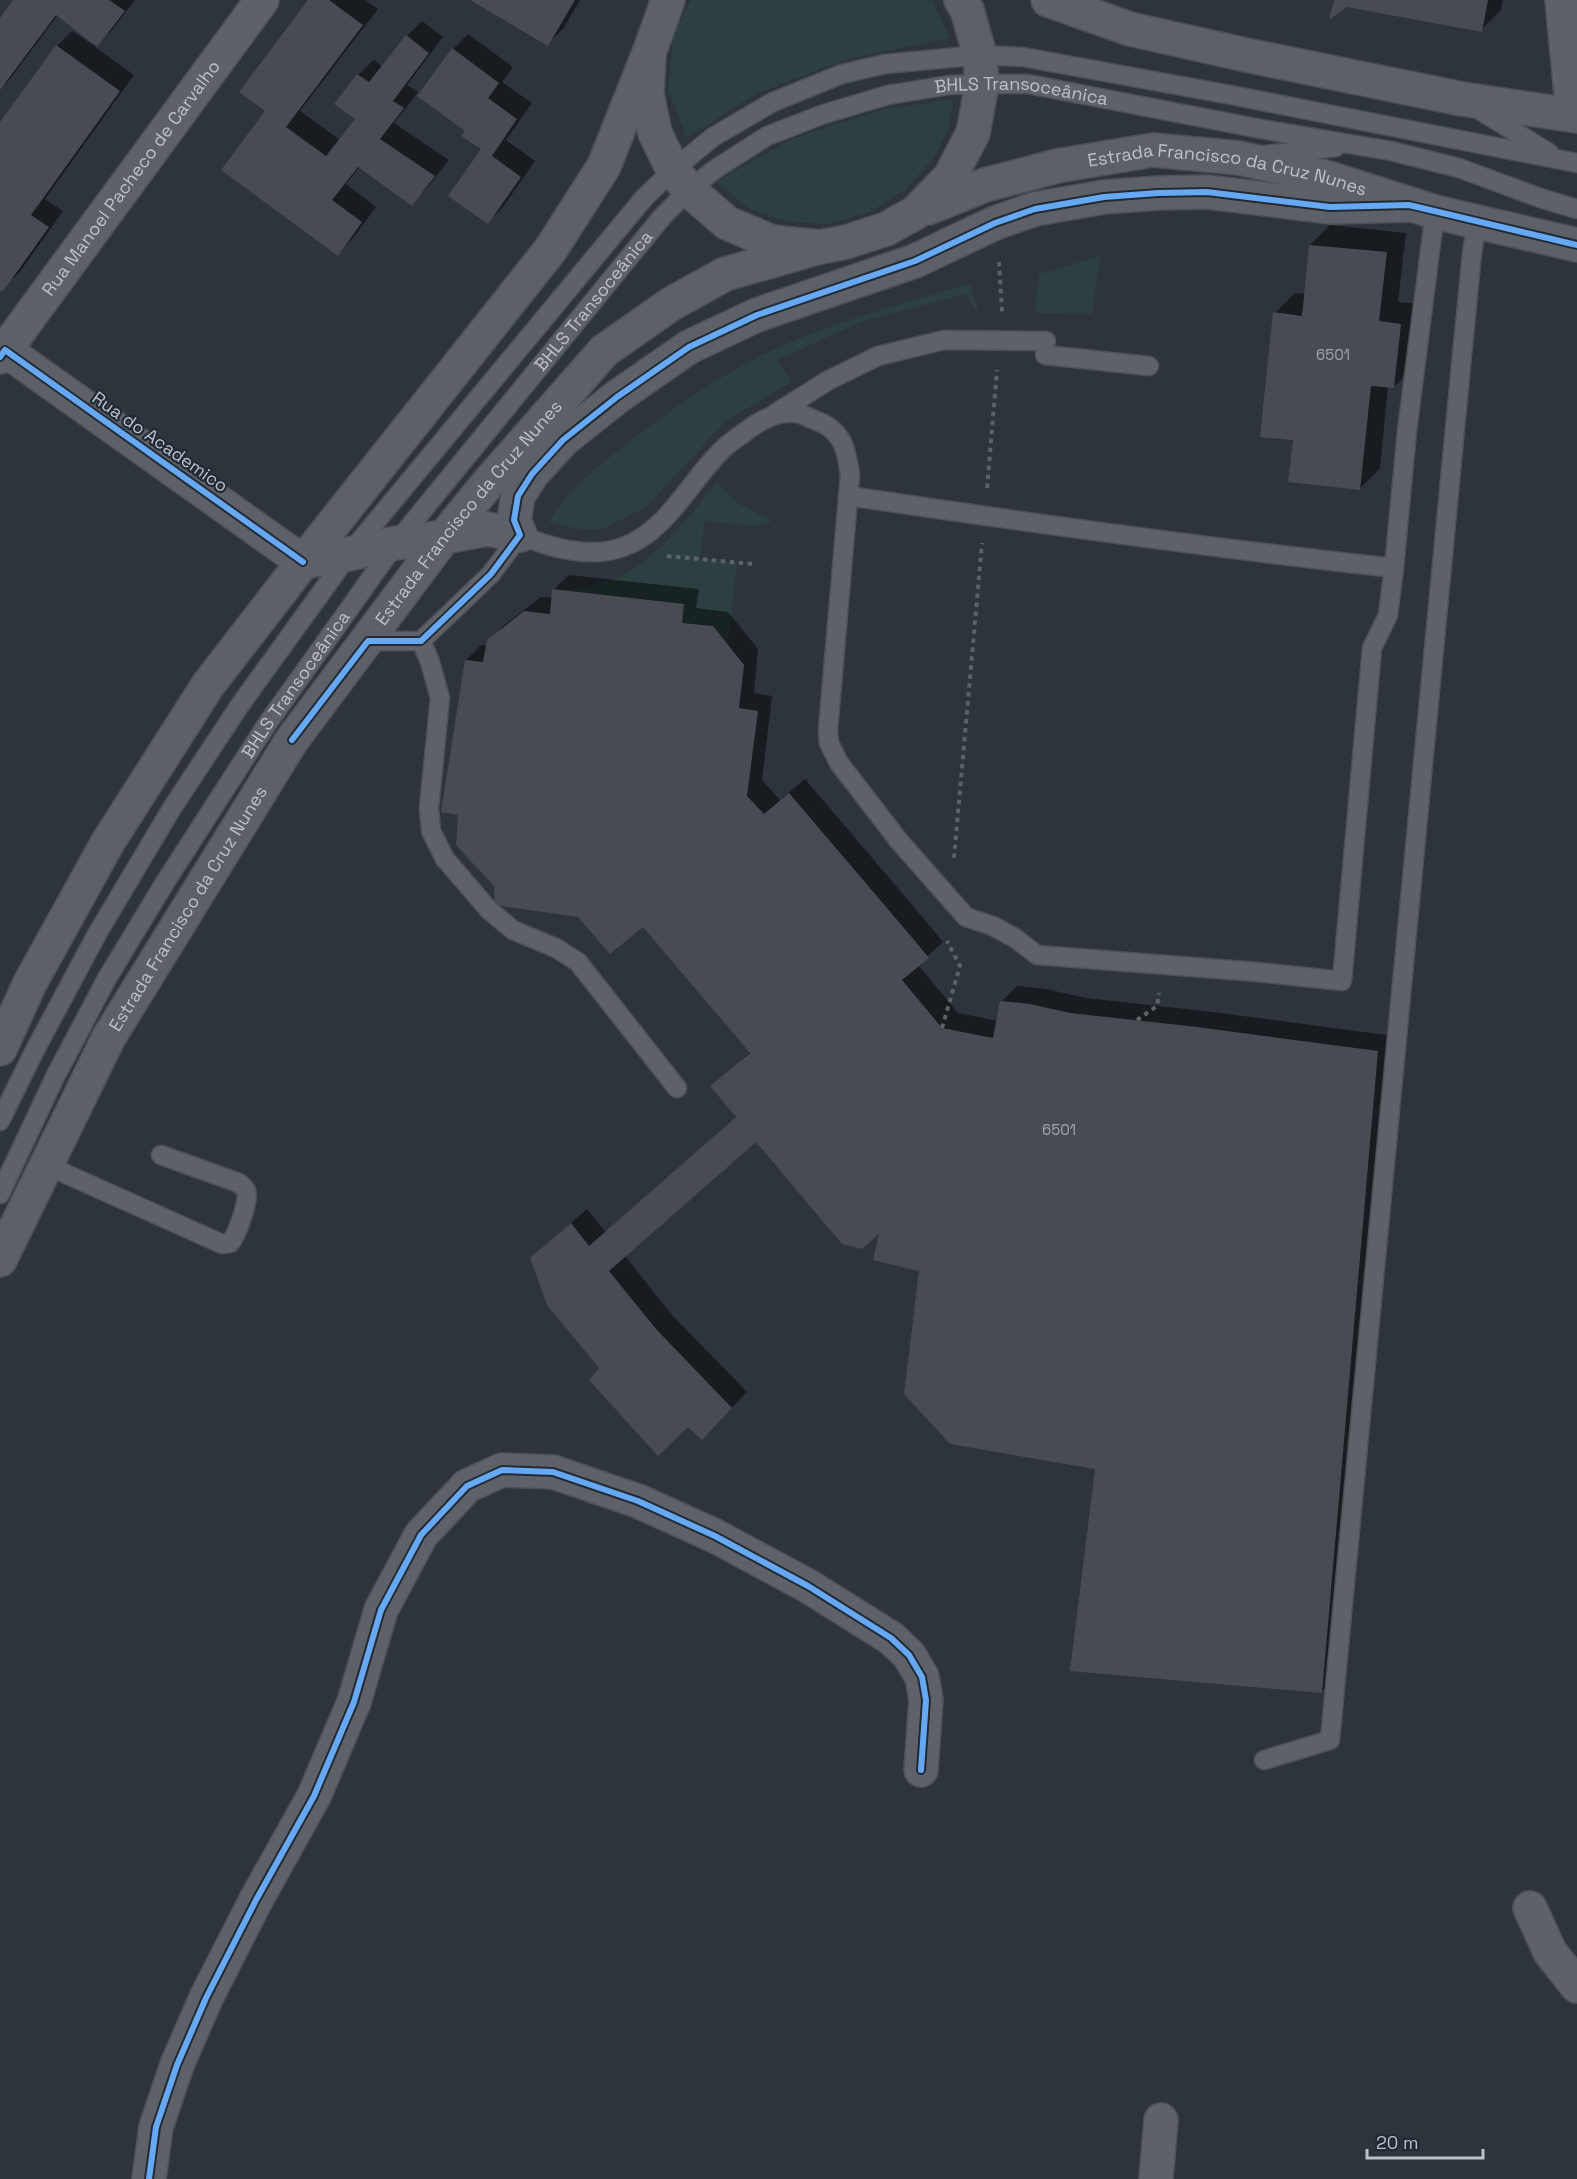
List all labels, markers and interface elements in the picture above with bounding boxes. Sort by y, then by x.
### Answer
street label: Rua Manoel Pacheco de Carvalho [37,55,225,300]
street label: BHLS Transoceânica [933,72,1110,110]
street label: Estrada Francisco da Cruz Nunes [1086,138,1370,201]
street label: BHLS Transoceânica [529,226,657,376]
house number: 6501 [1316,345,1350,364]
street label: Rua do Academico [88,386,233,497]
street label: Estrada Francisco da Cruz Nunes [370,395,567,630]
street label: BHLS Transoceânica [236,606,355,763]
street label: Estrada Francisco da Cruz Nunes [103,781,272,1035]
house number: 6501 [1042,1120,1076,1139]
scale bar [1367,2122,1482,2160]
text: 20 m [1376,2131,1419,2154]

